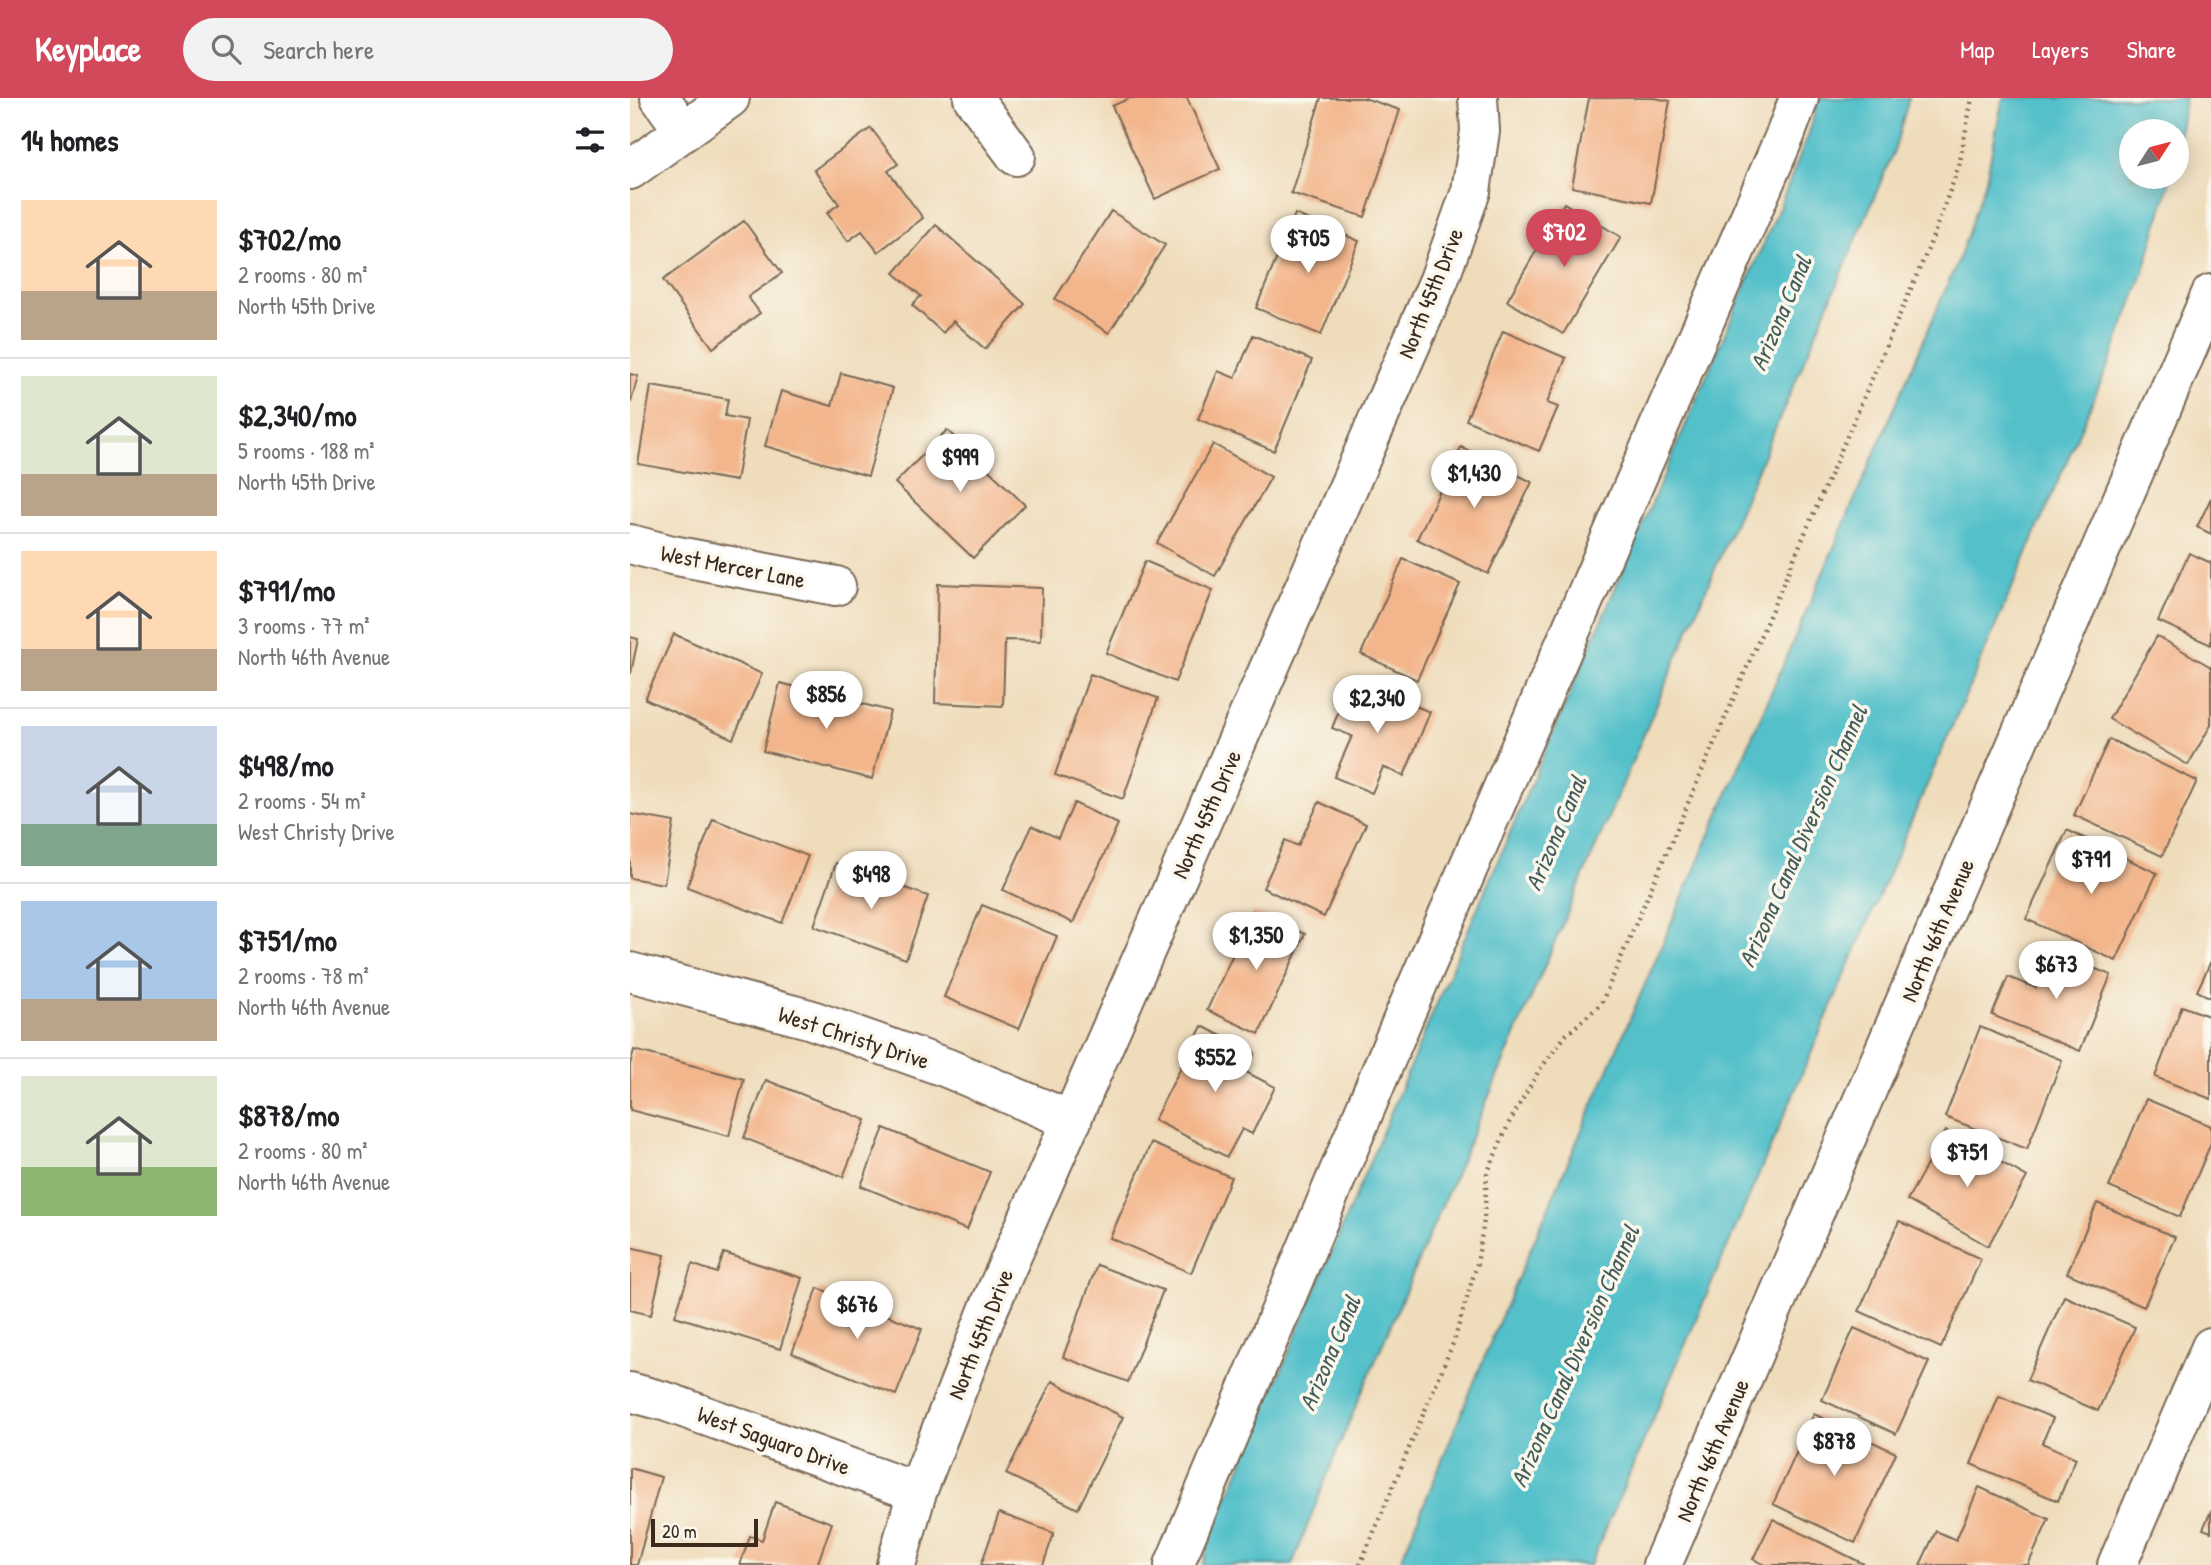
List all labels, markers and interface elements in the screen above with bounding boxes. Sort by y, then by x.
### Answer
search box [183,18,673,81]
text: Keyplace [35,27,141,71]
icon: search [207,30,245,68]
text: Search here [263,32,374,67]
text: Map [1960,33,1994,65]
text: Layers [2032,33,2089,65]
text: Share [2127,33,2176,65]
north arrow [2119,119,2189,189]
map controls [2119,119,2189,189]
text: 14 homes [21,120,119,160]
icon: filters [571,121,609,159]
pin: $702 [1523,209,1605,269]
pin: $705 [1267,216,1349,275]
text: $702 [1542,216,1586,247]
text: $702/mo [238,219,341,259]
text: $705 [1286,222,1330,253]
street label: North 45th Drive [1390,223,1470,363]
icon: home [77,228,161,312]
water label: Arizona Canal [1742,249,1819,375]
text: 2 rooms · 80 m² [238,259,368,290]
text: North 45th Drive [238,290,376,321]
text: $2,340/mo [238,395,357,435]
icon: home [77,404,161,488]
pin: $999 [919,434,1001,494]
text: 5 rooms · 188 m² [238,435,375,466]
text: $999 [942,441,978,472]
pin: $1,430 [1417,450,1531,510]
text: $1,430 [1447,457,1501,488]
text: North 45th Drive [238,466,376,497]
street label: West Mercer Lane [658,537,808,595]
text: $791/mo [238,570,335,610]
icon: home [77,579,161,663]
text: 3 rooms · 77 m² [238,610,370,641]
text: North 46th Avenue [238,641,390,672]
pin: $856 [785,672,867,731]
pin: $2,340 [1320,676,1434,735]
text: $856 [806,678,846,709]
text: $2,340 [1349,682,1405,713]
water label: Arizona Canal Diversion Channel [1730,699,1875,972]
text: $498/mo [238,745,334,785]
street label: North 45th Drive [1164,745,1248,883]
icon: home [77,754,161,838]
water label: Arizona Canal [1517,769,1594,895]
text: 2 rooms · 54 m² [238,785,366,816]
text: West Christy Drive [238,816,395,847]
pin: $791 [2050,836,2132,896]
text: $791 [2071,843,2111,874]
pin: $498 [830,852,912,911]
street label: North 46th Avenue [1893,854,1981,1006]
text: $498 [852,858,890,889]
pin: $1,350 [1199,912,1313,972]
text: $1,350 [1229,919,1284,950]
text: $751/mo [238,920,337,960]
icon: home [77,929,161,1013]
pin: $673 [2015,942,2097,1001]
text: $673 [2035,948,2077,979]
text: 2 rooms · 78 m² [238,960,369,991]
text: North 46th Avenue [238,991,390,1022]
street label: West Christy Drive [775,998,933,1076]
pin: $552 [1174,1034,1256,1094]
text: $552 [1194,1041,1236,1072]
text: $878/mo [238,1095,339,1135]
icon: home [77,1104,161,1188]
pin: $751 [1926,1130,2008,1189]
text: 2 rooms · 80 m² [238,1135,368,1166]
text: $751 [1946,1136,1988,1167]
text: North 46th Avenue [238,1166,390,1197]
water label: Arizona Canal Diversion Channel [1502,1219,1647,1492]
street label: North 45th Drive [940,1264,1020,1404]
pin: $676 [816,1282,898,1341]
text: $676 [836,1288,878,1319]
water label: Arizona Canal [1291,1289,1368,1415]
street label: North 46th Avenue [1668,1374,1756,1526]
street label: West Saguaro Drive [693,1398,855,1482]
pin: $878 [1793,1418,1875,1478]
text: $878 [1813,1425,1855,1456]
scale bar [651,1516,758,1548]
text: 20 m [662,1518,697,1544]

